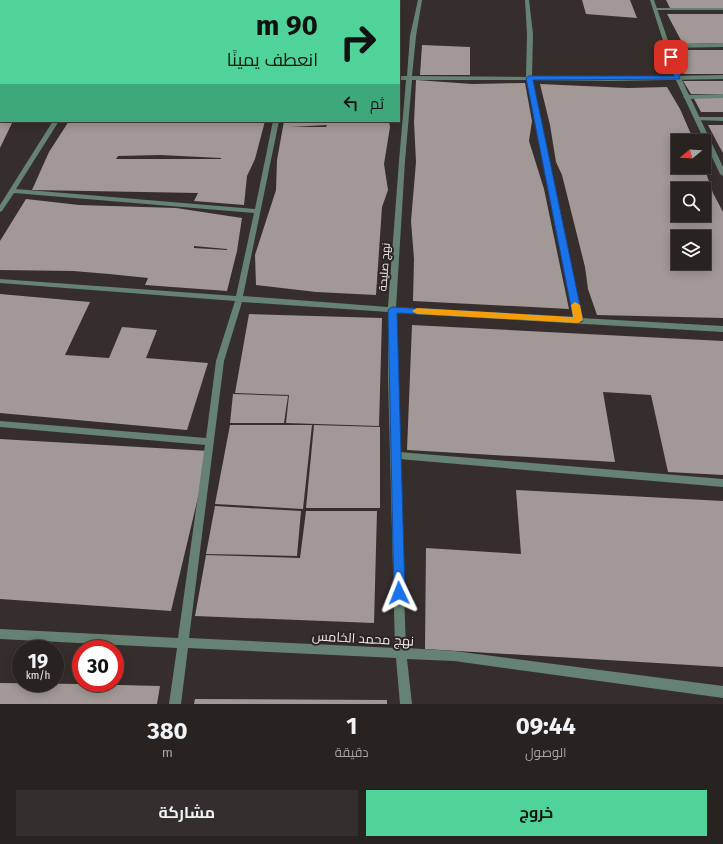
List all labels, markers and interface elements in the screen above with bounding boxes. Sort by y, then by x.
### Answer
text: 90 m [256,9,318,42]
icon: right [332,16,384,68]
pin [654,40,688,74]
icon: arrive [660,46,682,68]
text: انعطف يمينًا [227,49,318,71]
icon: left [340,92,362,114]
text: ثم [370,95,384,113]
north arrow [671,134,711,174]
map controls [671,134,711,270]
button: search [671,182,711,222]
button: layers [671,230,711,270]
street label: نهج صليحة [376,242,394,292]
position arrow [378,572,420,614]
street label: نهج محمد الخامس [311,628,414,650]
speed limit sign: 30 [72,640,124,692]
text: 19 [28,649,48,673]
text: km/h [26,670,50,682]
text: 1 [346,712,357,740]
text: 09:44 [516,712,576,740]
text: 380 [147,717,188,745]
text: m [162,745,173,760]
text: دقيقة [335,745,369,760]
text: الوصول [525,745,567,760]
button: مشاركة [16,790,358,836]
button: خروج [366,790,707,836]

